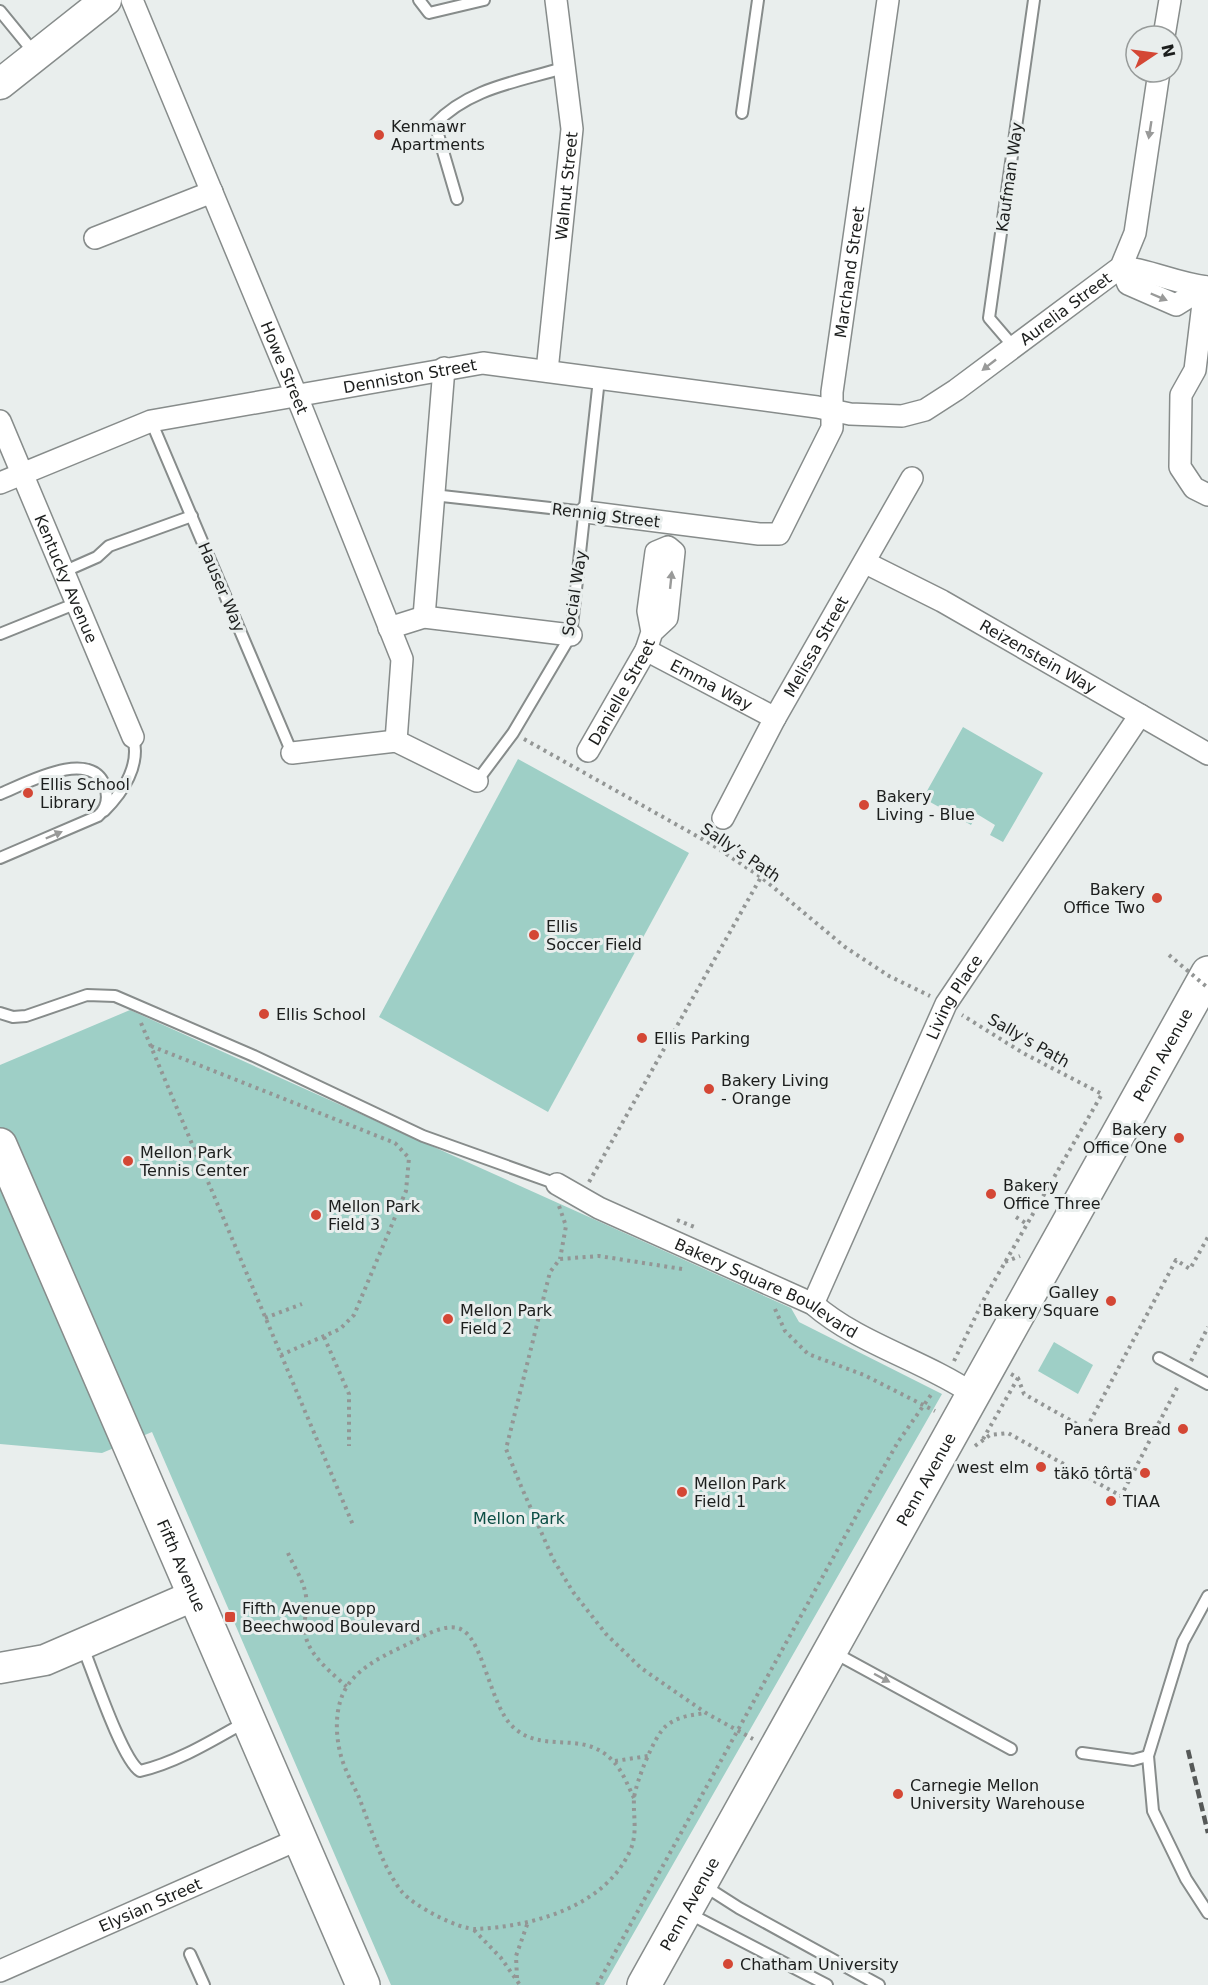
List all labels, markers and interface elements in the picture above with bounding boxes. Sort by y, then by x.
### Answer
north arrow [1124,24,1184,84]
text: N [1157,42,1179,59]
place label: Kenmawr Apartments [391,117,485,154]
one-way arrow [1146,120,1155,139]
street label: Kaufman Way [992,121,1027,233]
marker: Kenmawr Apartments [372,128,386,142]
street label: Walnut Street [552,131,582,241]
street label: Marchand Street [831,205,868,339]
street label: Aurelia Street [1016,268,1115,349]
one-way arrow [1151,293,1168,302]
street label: Howe Street [257,319,312,417]
street label: Denniston Street [342,355,478,397]
one-way arrow [981,358,997,371]
street label: Rennig Street [551,499,661,532]
street label: Kentucky Avenue [30,512,101,646]
street label: Hauser Way [194,539,249,635]
street label: Social Way [558,549,591,637]
one-way arrow [666,570,676,589]
street label: Melissa Street [780,593,852,700]
street label: Reizenstein Way [976,616,1100,698]
street label: Danielle Street [584,637,659,749]
street label: Emma Way [667,655,756,714]
place label: Ellis School Library [40,775,130,812]
marker: Ellis School Library [21,786,35,800]
place label: Bakery Living - Blue [876,787,975,824]
marker: Bakery Living - Blue [857,798,871,812]
street label: Sally’s Path [697,819,784,886]
one-way arrow [45,830,63,839]
place label: Bakery Office Two [1063,880,1145,917]
marker: Bakery Office Two [1150,891,1164,905]
place label: Ellis Soccer Field [546,917,642,954]
marker: Ellis Soccer Field [527,928,541,942]
street label: Living Place [922,951,986,1043]
place label: Ellis School [276,1005,366,1024]
street label: Penn Avenue [1129,1005,1196,1105]
marker: Ellis School [257,1007,271,1021]
street label: Sally's Path [984,1009,1073,1071]
place label: Ellis Parking [654,1029,750,1048]
marker: Ellis Parking [635,1031,649,1045]
place label: Bakery Living - Orange [721,1071,829,1108]
marker: Bakery Living - Orange [702,1082,716,1096]
place label: Bakery Office One [1083,1120,1167,1157]
marker: Bakery Office One [1172,1131,1186,1145]
place label: Mellon Park Tennis Center [139,1143,249,1180]
marker: Mellon Park Tennis Center [121,1154,135,1168]
place label: Bakery Office Three [1003,1176,1101,1213]
marker: Bakery Office Three [984,1187,998,1201]
place label: Mellon Park Field 3 [328,1197,421,1234]
marker: Mellon Park Field 3 [309,1208,323,1222]
street label: Bakery Square Boulevard [672,1234,861,1342]
place label: Galley Bakery Square [982,1283,1099,1320]
marker: Galley Bakery Square [1104,1294,1118,1308]
place label: Mellon Park Field 2 [460,1301,553,1338]
marker: Mellon Park Field 2 [441,1312,455,1326]
place label: Panera Bread [1064,1420,1171,1439]
marker: Panera Bread [1176,1422,1190,1436]
street label: Penn Avenue [893,1430,960,1529]
place label: west elm [957,1458,1029,1477]
marker: west elm [1034,1460,1048,1474]
place label: täkō tôrtä [1054,1464,1133,1483]
marker: täkō tôrtä [1138,1466,1152,1480]
place label: Mellon Park Field 1 [694,1474,787,1511]
marker: Mellon Park Field 1 [675,1485,689,1499]
place label: TIAA [1122,1492,1160,1511]
marker: TIAA [1104,1494,1118,1508]
park label: Mellon Park [473,1509,566,1528]
street label: Fifth Avenue [153,1516,210,1615]
place label: Fifth Avenue opp Beechwood Boulevard [242,1599,420,1636]
marker: Fifth Avenue opp Beechwood Boulevard [223,1610,237,1624]
one-way arrow [874,1673,891,1683]
place label: Carnegie Mellon University Warehouse [910,1776,1085,1813]
marker: Carnegie Mellon University Warehouse [891,1787,905,1801]
street label: Penn Avenue [656,1854,723,1954]
street label: Elysian Street [96,1874,205,1936]
place label: Chatham University [740,1955,899,1974]
marker: Chatham University [721,1957,735,1971]

